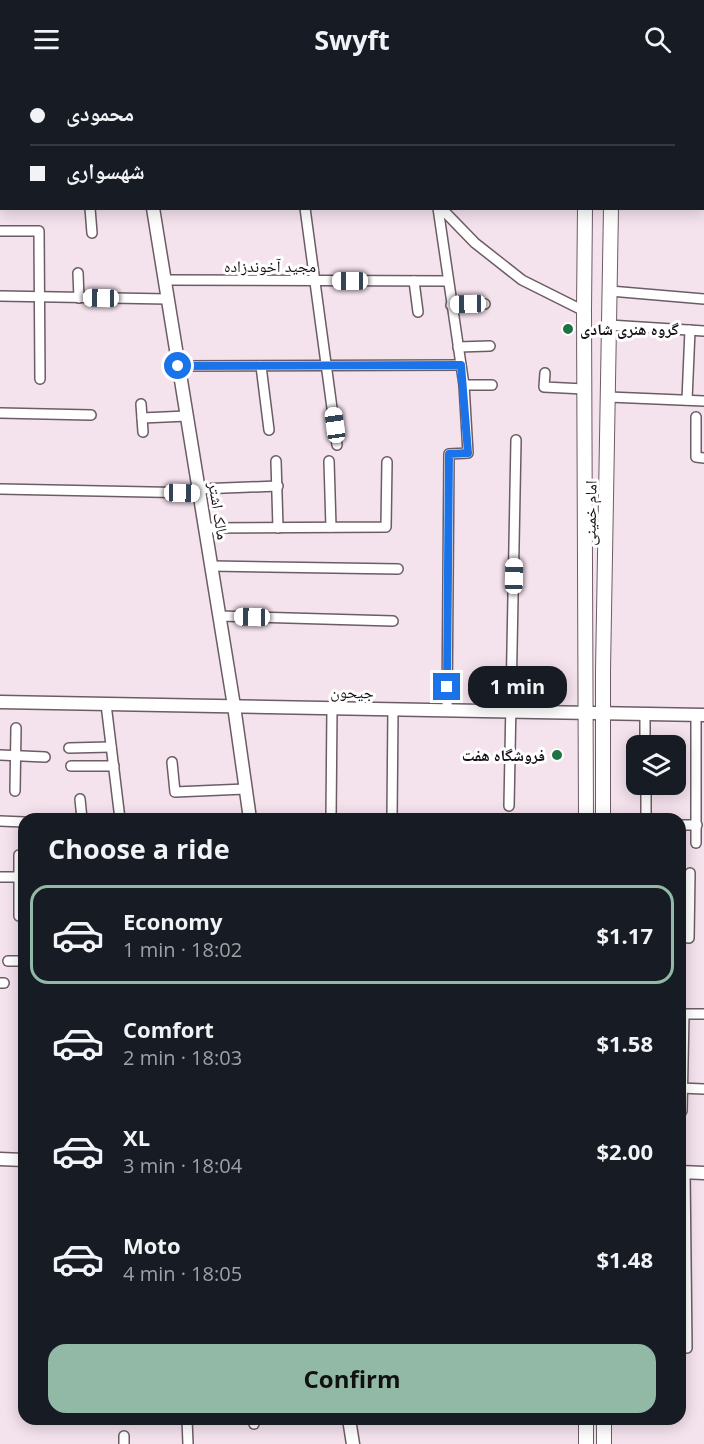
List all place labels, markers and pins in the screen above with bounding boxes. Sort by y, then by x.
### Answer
place label: گروه هنری شادی [580,318,679,340]
marker: گروه هنری شادی [561,322,575,336]
place label: فروشگاه هفت [462,744,545,766]
marker: فروشگاه هفت [550,748,564,762]

